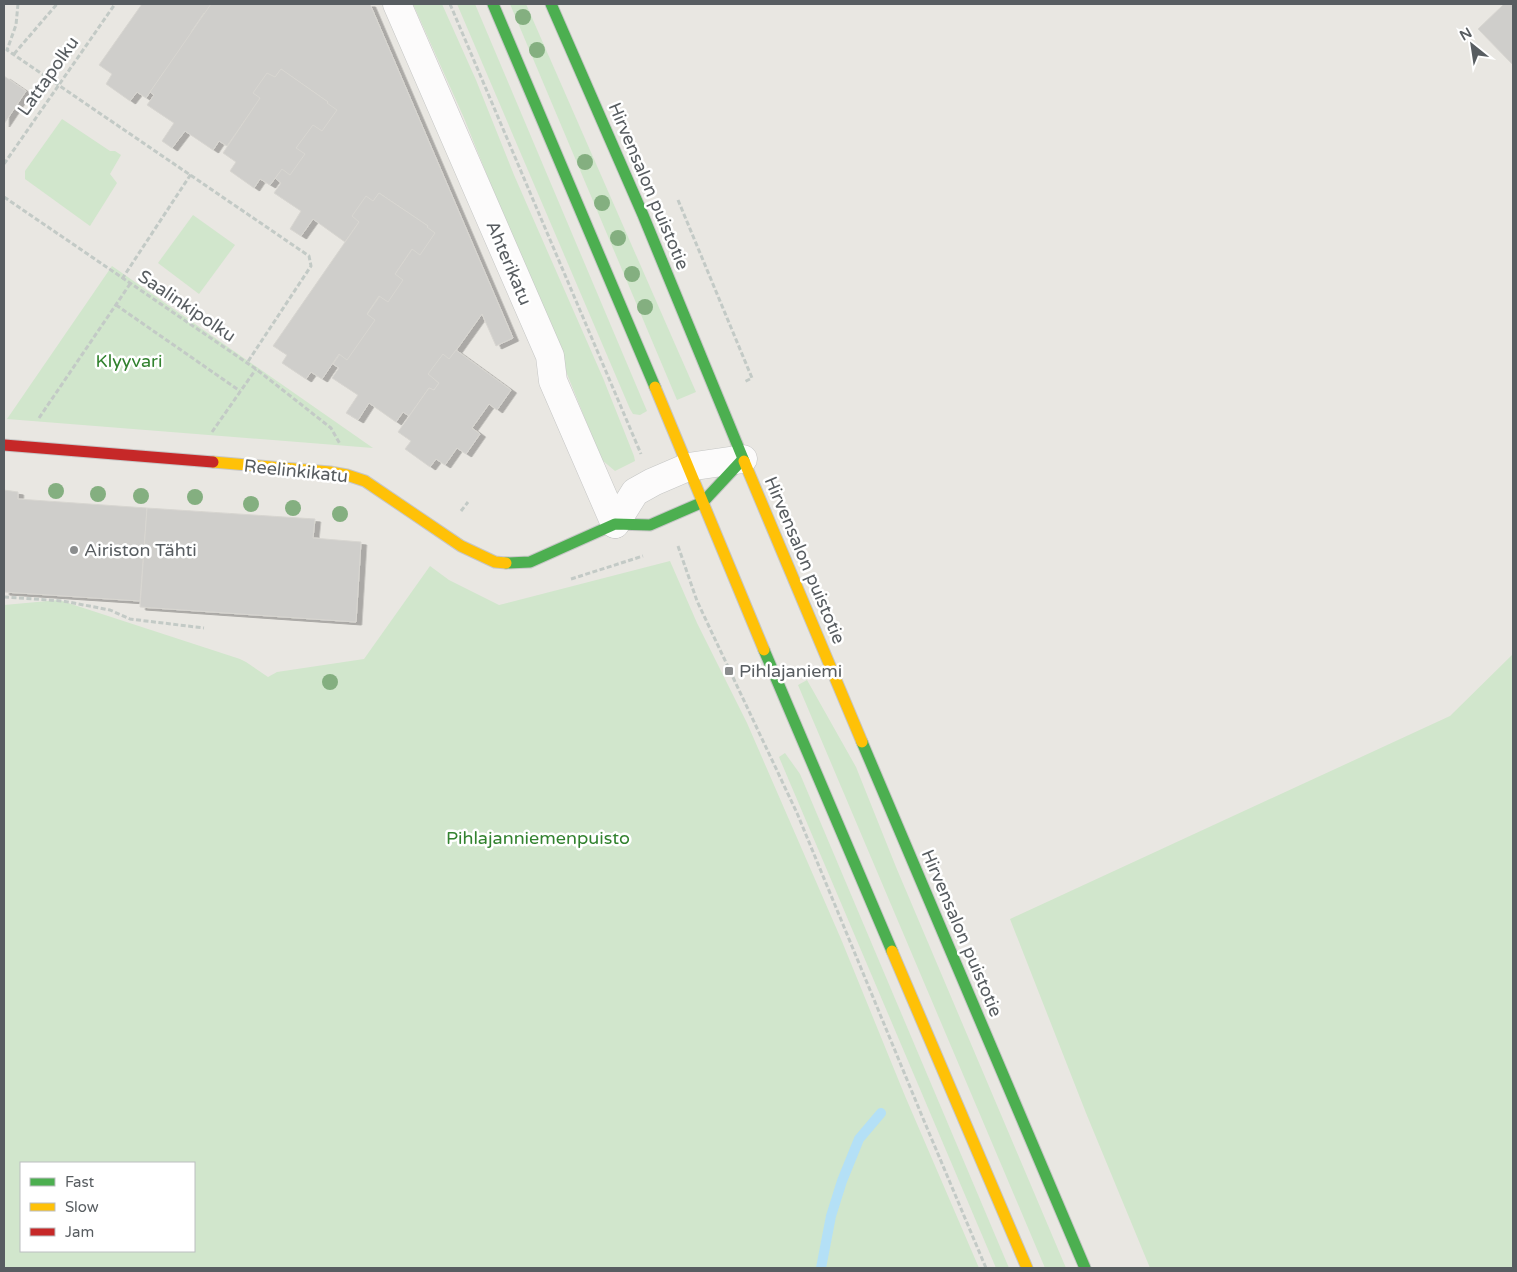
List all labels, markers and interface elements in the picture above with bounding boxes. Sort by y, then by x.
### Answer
north arrow [1447,20,1497,70]
text: N [1457,24,1475,44]
street label: Lattapolku [13,32,83,120]
street label: Hirvensalon puistotie [604,99,694,273]
street label: Ahterikatu [481,217,537,309]
street label: Saalinkipolku [134,265,240,347]
park label: Klyyvari [96,350,162,372]
street label: Reelinkikatu [243,455,349,487]
street label: Hirvensalon puistotie [760,473,850,647]
place label: Airiston Tähti [84,539,197,561]
marker: Airiston Tähti [68,544,80,556]
place label: Pihlajaniemi [739,660,842,682]
marker: Pihlajaniemi [723,665,735,677]
park label: Pihlajanniemenpuisto [446,827,630,849]
street label: Hirvensalon puistotie [917,846,1007,1020]
legend [20,1162,195,1252]
text: Fast [65,1173,95,1191]
text: Slow [65,1198,99,1216]
text: Jam [65,1223,94,1241]

